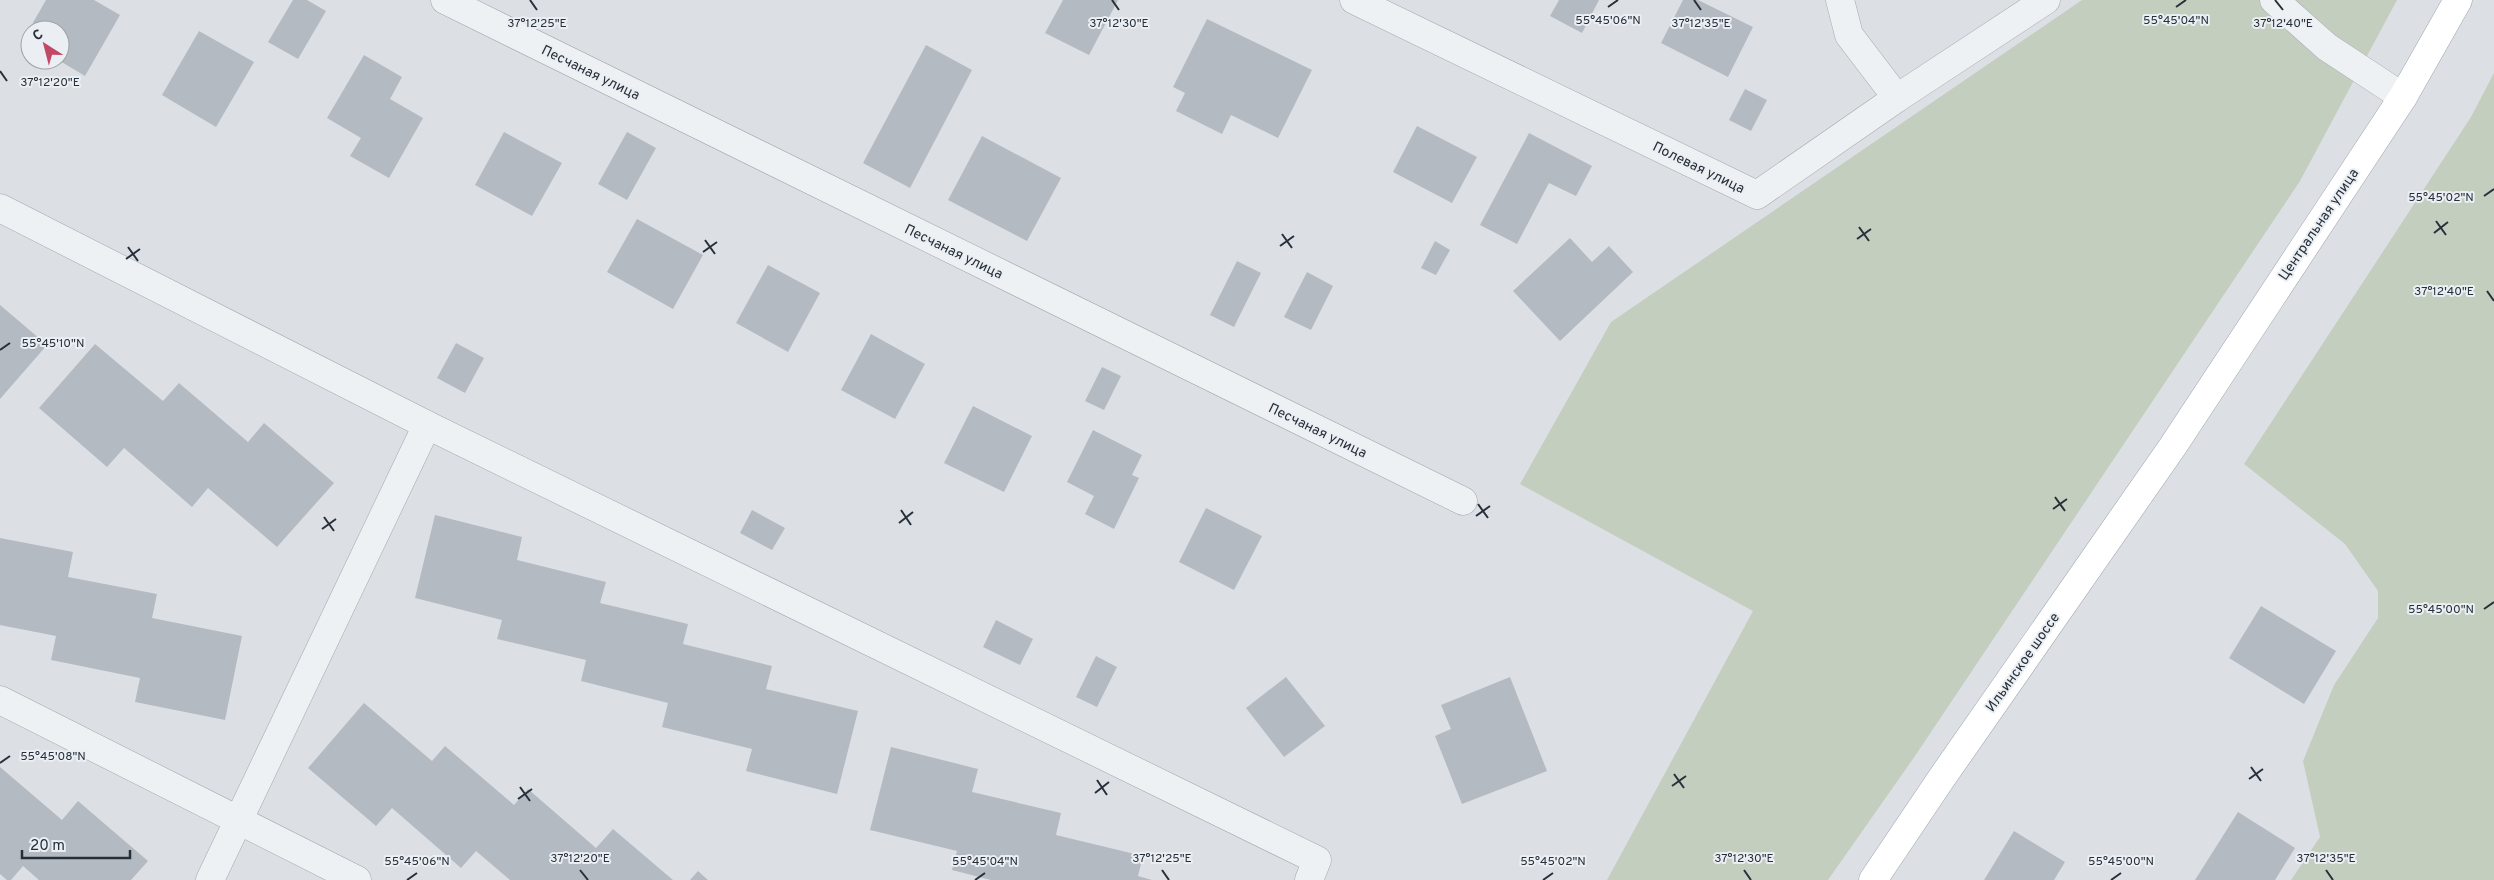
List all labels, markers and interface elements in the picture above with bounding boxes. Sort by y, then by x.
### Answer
text: 55°45'06"N [1575,13,1641,29]
text: 55°45'04"N [2143,13,2209,29]
text: 37°12'25"E [507,16,567,32]
text: 37°12'30"E [1089,16,1149,32]
text: 37°12'35"E [1671,16,1731,32]
text: 37°12'40"E [2253,16,2313,32]
north arrow [20,20,70,70]
text: С [30,26,47,45]
street label: Песчаная улица [538,42,642,104]
text: 37°12'20"E [20,75,80,91]
street label: Полевая улица [1649,139,1747,198]
street label: Центральная улица [2275,166,2363,284]
text: 55°45'02"N [2408,190,2474,206]
street label: Песчаная улица [901,221,1005,283]
text: 37°12'40"E [2414,284,2474,300]
text: 55°45'10"N [22,336,84,352]
street label: Песчаная улица [1265,400,1369,462]
text: 55°45'00"N [2408,602,2474,618]
street label: Ильинское шоссе [1983,610,2064,716]
text: 55°45'08"N [20,749,86,765]
scale bar [22,828,130,860]
text: 20 m [30,837,65,856]
text: 37°12'20"E [550,851,610,867]
text: 37°12'25"E [1132,851,1192,867]
text: 37°12'30"E [1714,851,1774,867]
text: 37°12'35"E [2296,851,2356,867]
text: 55°45'06"N [384,854,450,870]
text: 55°45'04"N [952,854,1018,870]
text: 55°45'02"N [1520,854,1586,870]
text: 55°45'00"N [2088,854,2154,870]

